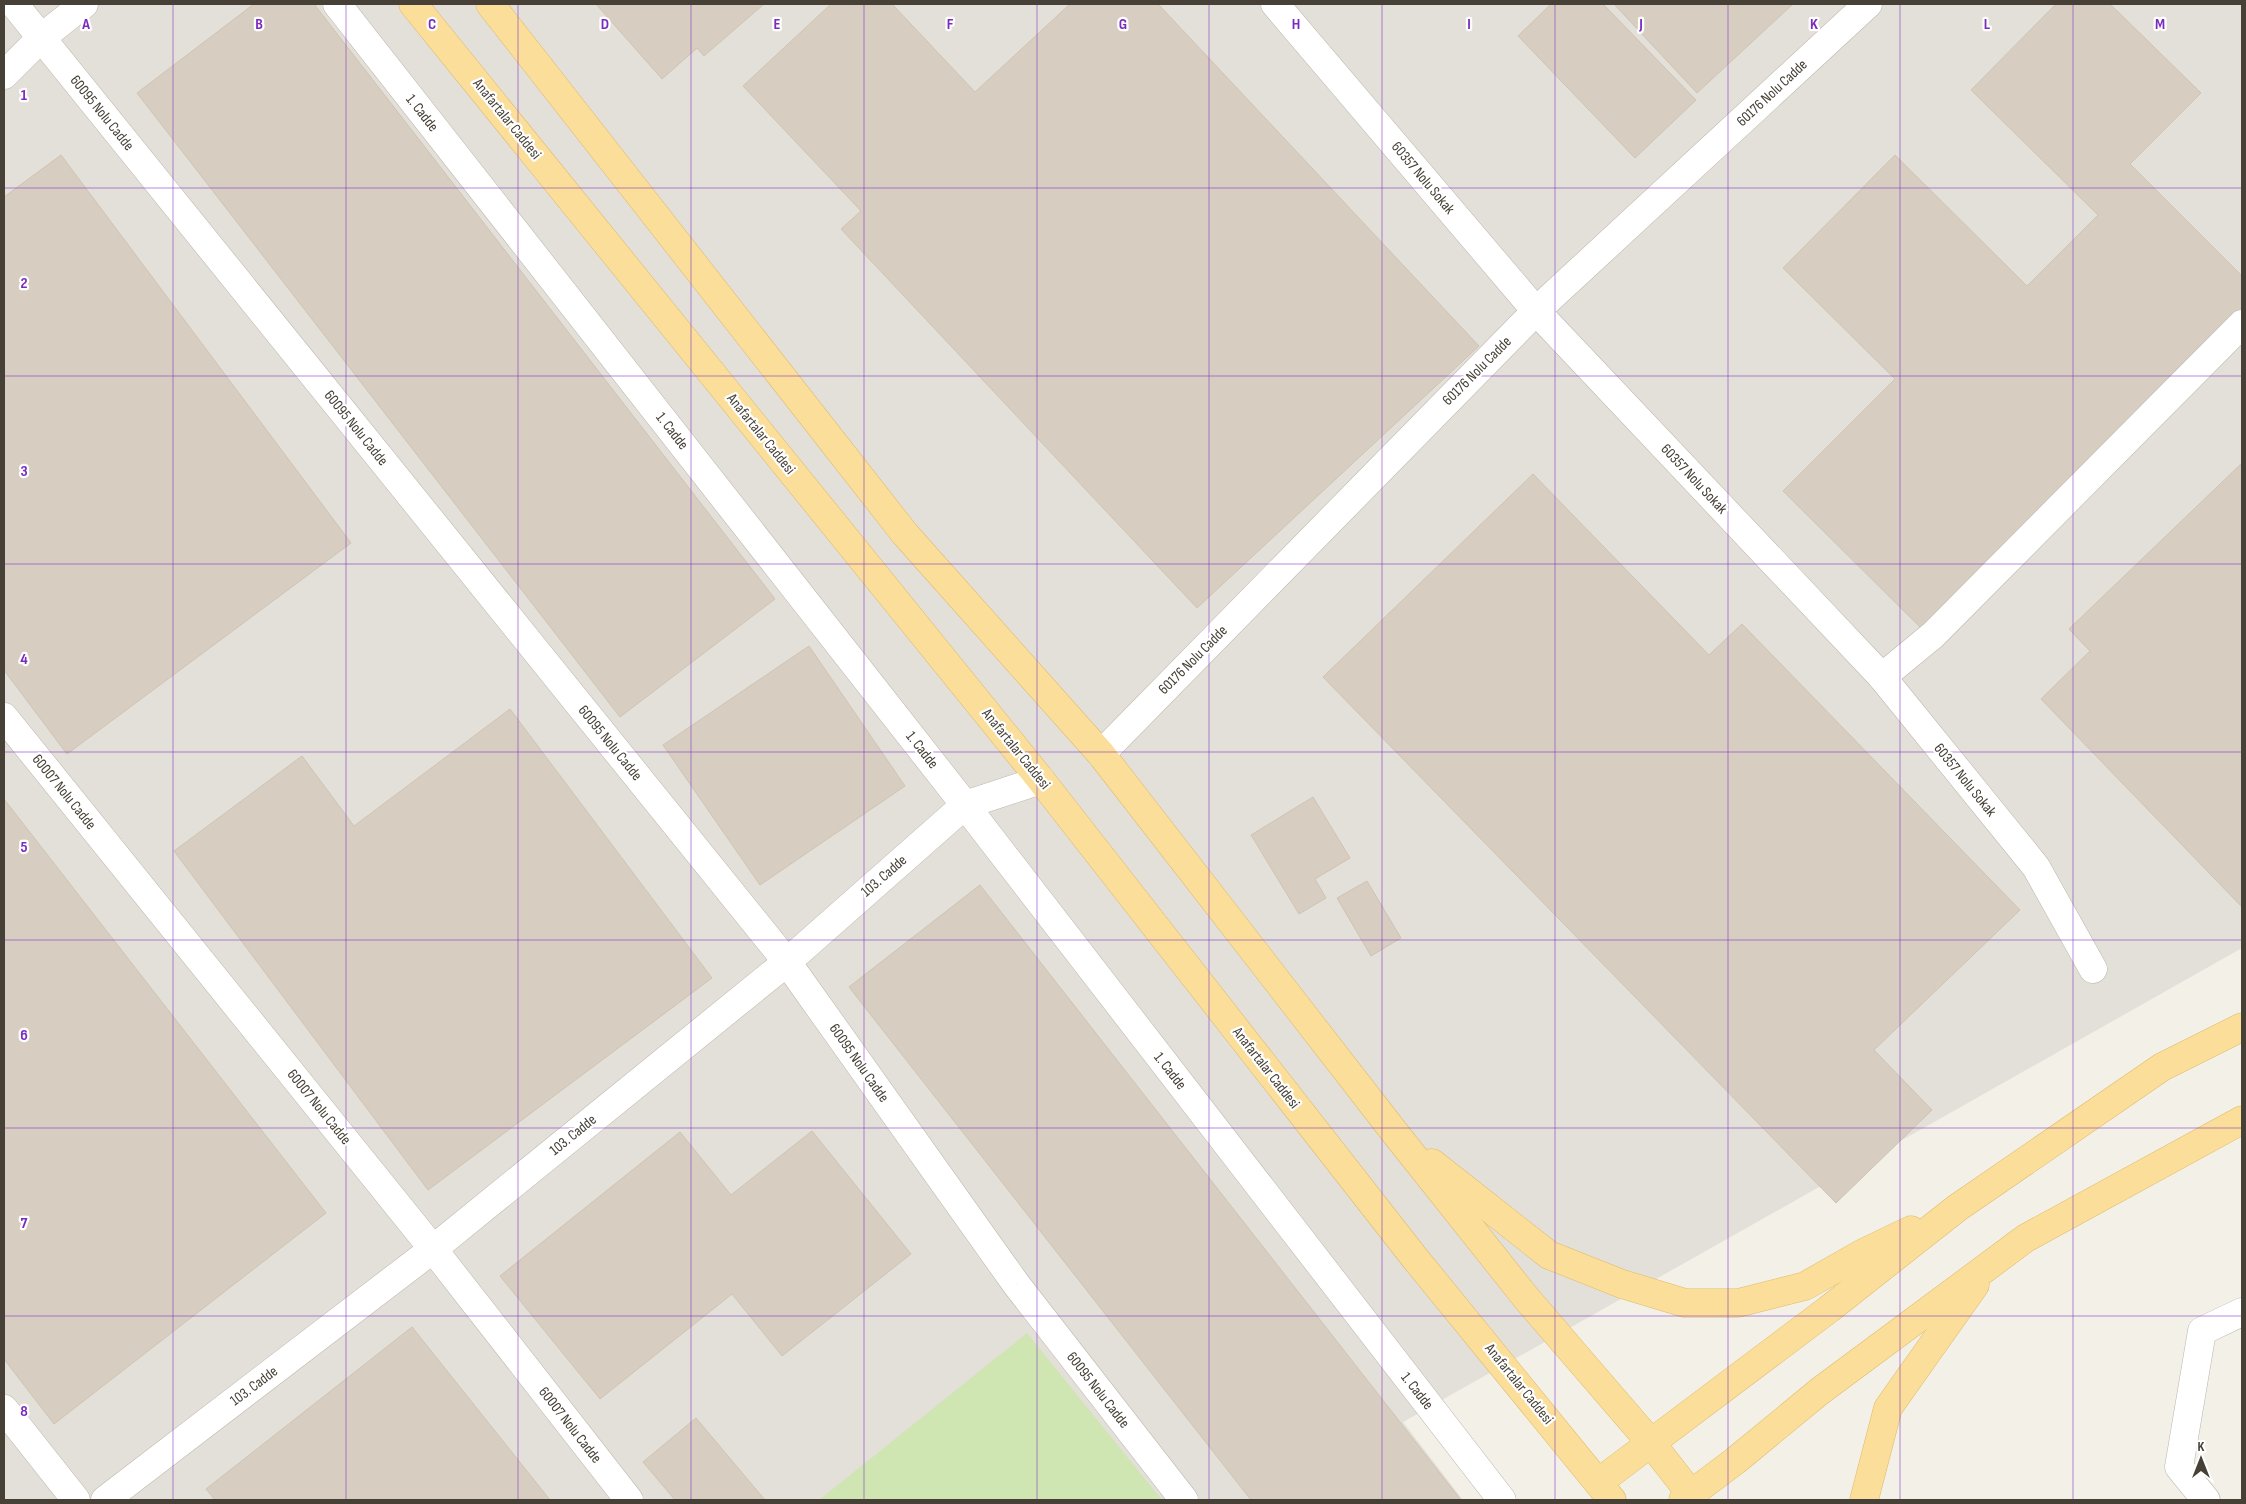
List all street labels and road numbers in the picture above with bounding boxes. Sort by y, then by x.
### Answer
street label: 60176 Nolu Cadde [1733,55,1811,131]
street label: 60095 Nolu Cadde [66,71,138,155]
street label: Anafartalar Caddesi [468,74,545,163]
street label: 1. Cadde [402,91,442,135]
street label: 60357 Nolu Sokak [1387,138,1459,218]
street label: 60176 Nolu Cadde [1438,332,1516,410]
street label: 60095 Nolu Cadde [320,386,392,470]
street label: Anafartalar Caddesi [722,389,799,478]
street label: 1. Cadde [652,409,692,453]
street label: 60357 Nolu Sokak [1657,440,1732,518]
street label: 60176 Nolu Cadde [1154,621,1232,699]
street label: 60095 Nolu Cadde [574,701,646,785]
street label: Anafartalar Caddesi [977,704,1054,793]
street label: 1. Cadde [902,728,942,772]
street label: 60357 Nolu Sokak [1930,739,2001,821]
street label: 60007 Nolu Cadde [28,750,100,834]
street label: 103. Cadde [857,851,911,901]
street label: 60095 Nolu Cadde [825,1020,893,1106]
street label: Anafartalar Caddesi [1228,1023,1304,1113]
street label: 1. Cadde [1150,1049,1190,1093]
street label: 60007 Nolu Cadde [283,1065,355,1149]
street label: 103. Cadde [546,1110,600,1160]
street label: Anafartalar Caddesi [1480,1339,1557,1428]
street label: 60095 Nolu Cadde [1062,1348,1134,1432]
street label: 103. Cadde [226,1362,282,1410]
street label: 1. Cadde [1397,1369,1437,1413]
street label: 60007 Nolu Cadde [534,1383,606,1467]

